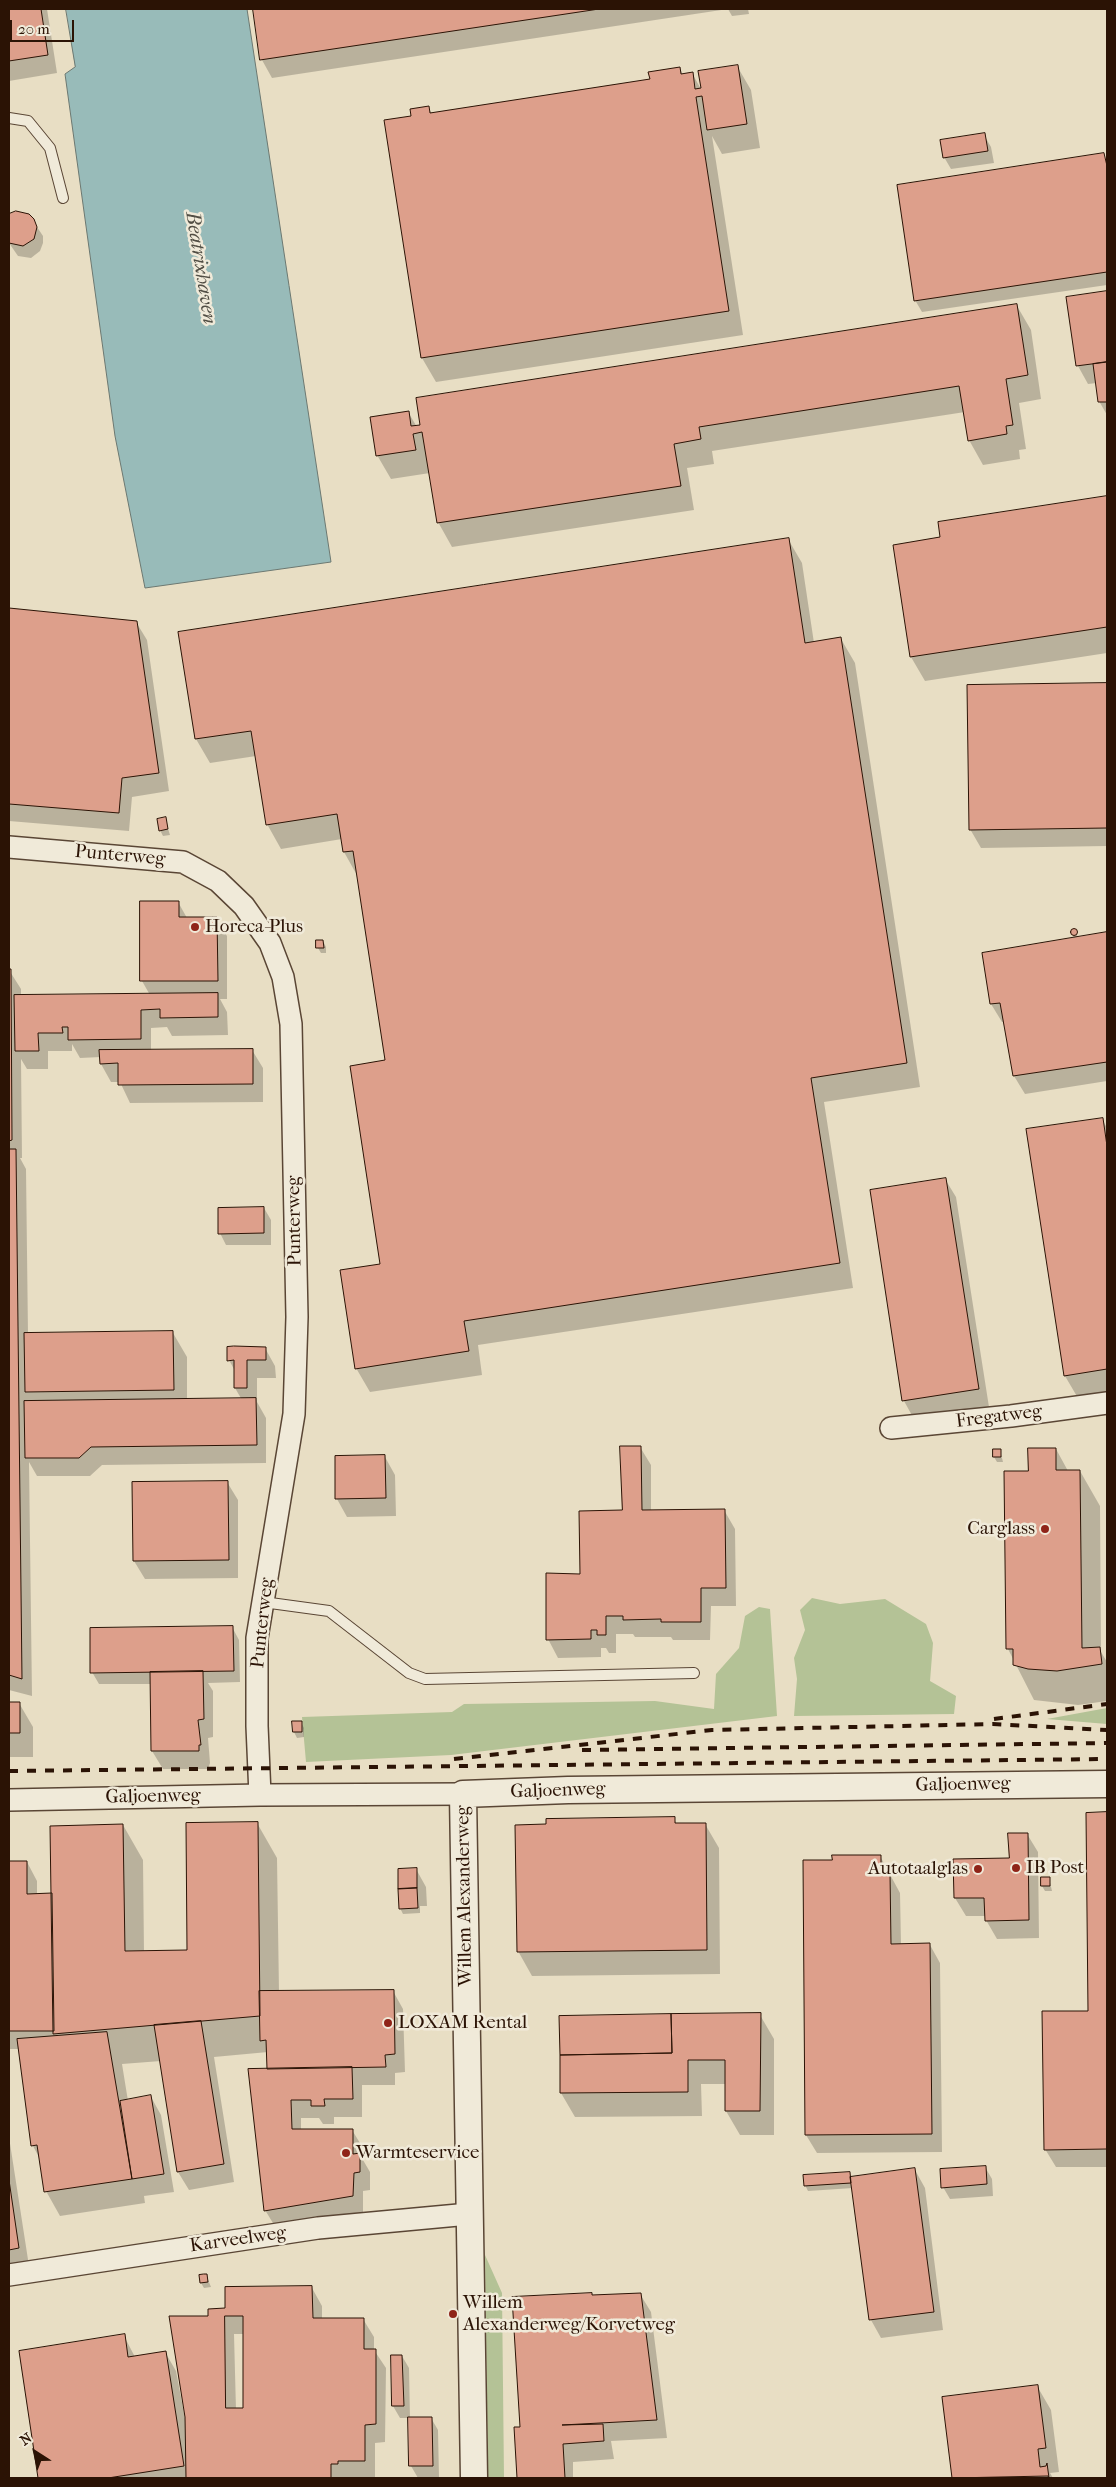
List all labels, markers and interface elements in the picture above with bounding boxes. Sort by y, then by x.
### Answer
scale bar [12,10,76,42]
text: 20 m [18,20,50,38]
water label: Beatrixhaven [179,210,221,326]
street label: Punterweg [74,841,166,871]
place label: Horeca-Plus [205,916,303,938]
marker: Horeca-Plus [189,921,201,933]
street label: Punterweg [283,1175,307,1267]
street label: Fregatweg [955,1400,1043,1434]
place label: Carglass [967,1518,1035,1540]
marker: Carglass [1039,1523,1051,1535]
street label: Punterweg [247,1577,279,1669]
street label: Galjoenweg [915,1773,1011,1797]
street label: Galjoenweg [510,1778,606,1804]
street label: Galjoenweg [105,1785,201,1809]
street label: Willem Alexanderweg [452,1805,478,1987]
place label: IB Post [1026,1857,1084,1879]
place label: Autotaalglas [868,1858,968,1880]
marker: IB Post [1010,1862,1022,1874]
marker: Autotaalglas [972,1863,984,1875]
place label: LOXAM Rental [398,2012,527,2034]
marker: LOXAM Rental [382,2017,394,2029]
place label: Warmteservice [356,2142,479,2164]
marker: Warmteservice [340,2147,352,2159]
street label: Karveelweg [188,2222,288,2258]
place label: Willem Alexanderweg/Korvetweg [463,2292,675,2336]
marker: Willem Alexanderweg/Korvetweg [447,2308,459,2320]
north arrow [10,2427,60,2477]
text: N [17,2429,35,2449]

